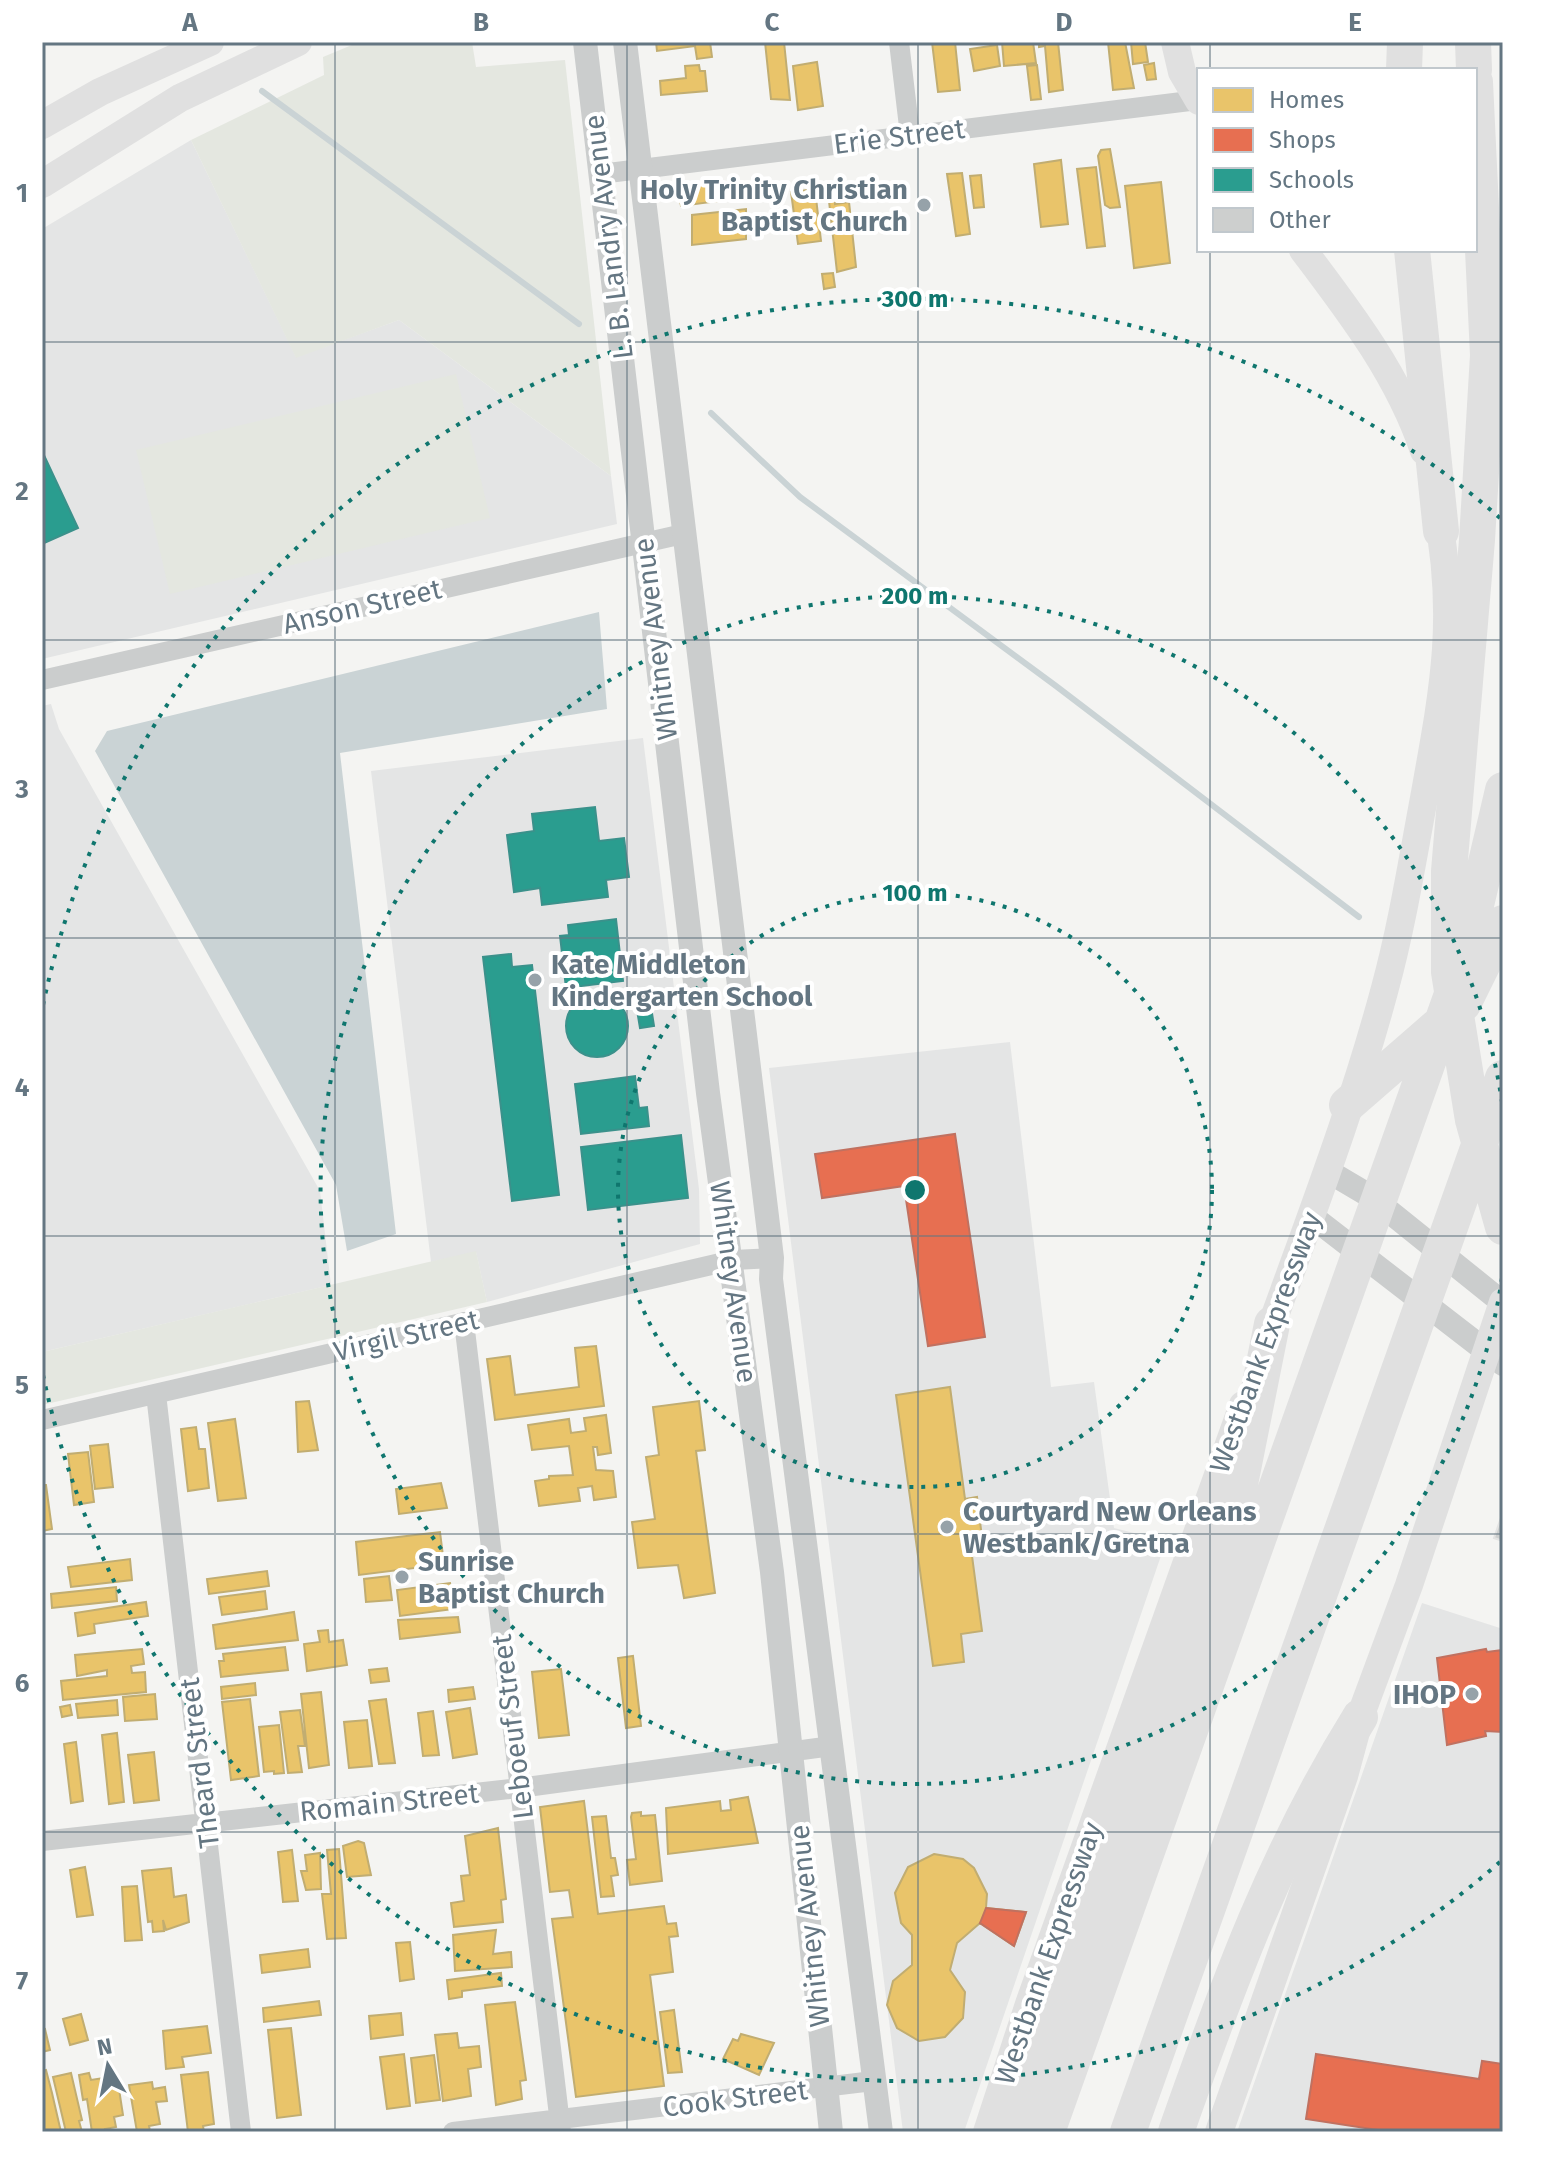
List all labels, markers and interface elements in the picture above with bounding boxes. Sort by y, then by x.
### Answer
text: A [181,7,198,38]
text: B [473,7,489,38]
text: C [765,7,780,38]
text: D [1056,7,1073,38]
text: E [1348,7,1362,38]
legend [1197,68,1477,252]
text: Homes [1269,86,1344,114]
street label: Erie Street [832,112,967,161]
street label: L. B. Landry Avenue [577,113,640,361]
text: Shops [1269,126,1336,154]
text: Schools [1269,166,1354,194]
place label: Holy Trinity Christian Baptist Church [640,173,908,238]
text: 1 [16,178,28,209]
marker: Holy Trinity Christian Baptist Church [915,196,933,214]
text: Other [1269,206,1331,234]
text: 300 m [881,285,948,313]
text: 2 [15,476,29,507]
street label: Whitney Avenue [627,536,684,742]
street label: Anson Street [280,572,445,641]
text: 200 m [882,582,948,610]
text: 3 [14,774,29,805]
text: 100 m [882,879,948,907]
place label: Kate Middleton Kindergarten School [551,948,813,1013]
marker: Kate Middleton Kindergarten School [526,971,544,989]
text: 4 [15,1072,30,1103]
centre of rings [901,1176,929,1204]
street label: Whitney Avenue [703,1179,764,1385]
street label: Westbank Expressway [1203,1207,1328,1477]
street label: Virgil Street [330,1303,483,1368]
text: 5 [15,1370,29,1401]
place label: Courtyard New Orleans Westbank/Gretna [963,1495,1256,1560]
marker: Courtyard New Orleans Westbank/Gretna [938,1518,956,1536]
place label: Sunrise Baptist Church [418,1545,605,1610]
marker: Sunrise Baptist Church [393,1568,411,1586]
street label: Leboeuf Street [485,1632,540,1821]
text: 6 [15,1668,30,1699]
street label: Theard Street [173,1675,226,1850]
place label: IHOP [1393,1678,1456,1711]
marker: IHOP [1463,1685,1481,1703]
street label: Romain Street [298,1777,481,1828]
street label: Westbank Expressway [988,1817,1109,2089]
street label: Whitney Avenue [782,1823,837,2029]
text: 7 [16,1966,28,1997]
north arrow [68,2026,148,2106]
text: N [95,2032,114,2061]
street label: Cook Street [661,2073,810,2124]

